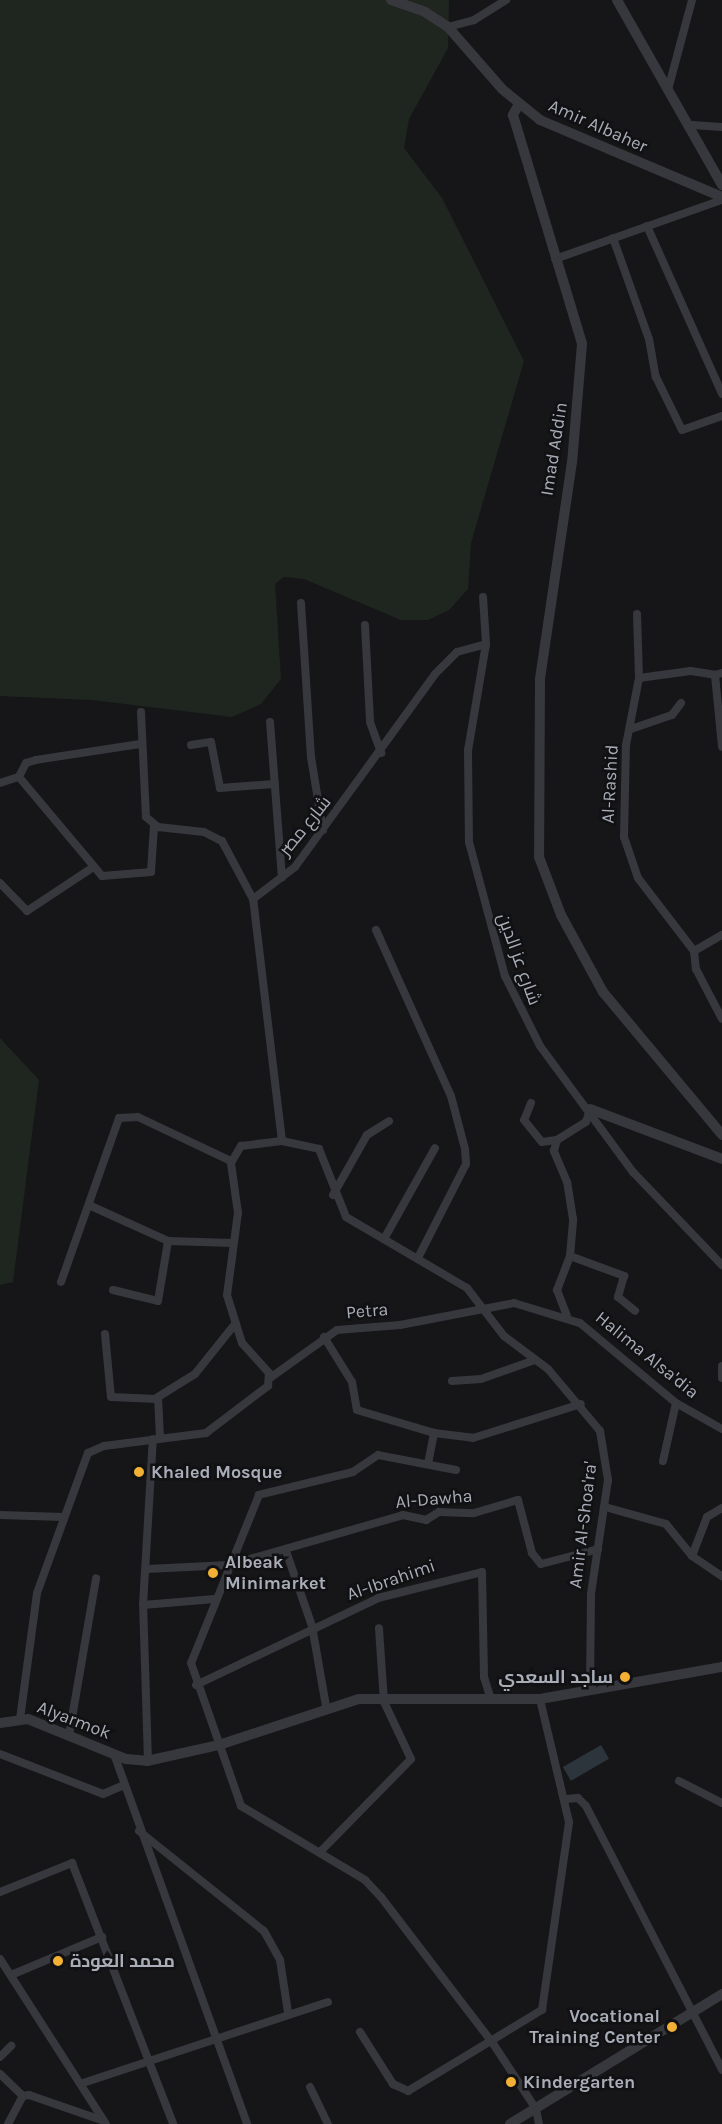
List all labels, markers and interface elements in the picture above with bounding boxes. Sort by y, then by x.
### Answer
street label: Amir Albaher [545,95,651,157]
street label: Imad Addin [536,401,572,497]
street label: Al-Rashid [597,744,623,824]
street label: شارع مصر [274,792,336,860]
street label: شارع عز الدين [492,910,546,1008]
street label: Petra [345,1298,389,1324]
street label: Halima Alsa'dia [591,1307,703,1403]
street label: Amir Al-Shoa'ra' [564,1460,602,1590]
place label: Khaled Mosque [151,1461,282,1483]
marker: Khaled Mosque [132,1465,146,1479]
street label: Al-Dawha [395,1485,473,1513]
place label: Albeak Minimarket [225,1552,326,1594]
street label: Al-Ibrahimi [344,1555,438,1605]
marker: Albeak Minimarket [206,1566,220,1580]
place label: ساجد السعدي [498,1666,613,1688]
marker: ساجد السعدي [618,1670,632,1684]
street label: Alyarmok [34,1696,114,1744]
place label: محمد العودة [70,1950,175,1972]
marker: محمد العودة [51,1954,65,1968]
place label: Vocational Training Center [529,2006,660,2048]
marker: Vocational Training Center [665,2020,679,2034]
place label: Kindergarten [523,2071,635,2093]
marker: Kindergarten [504,2075,518,2089]

